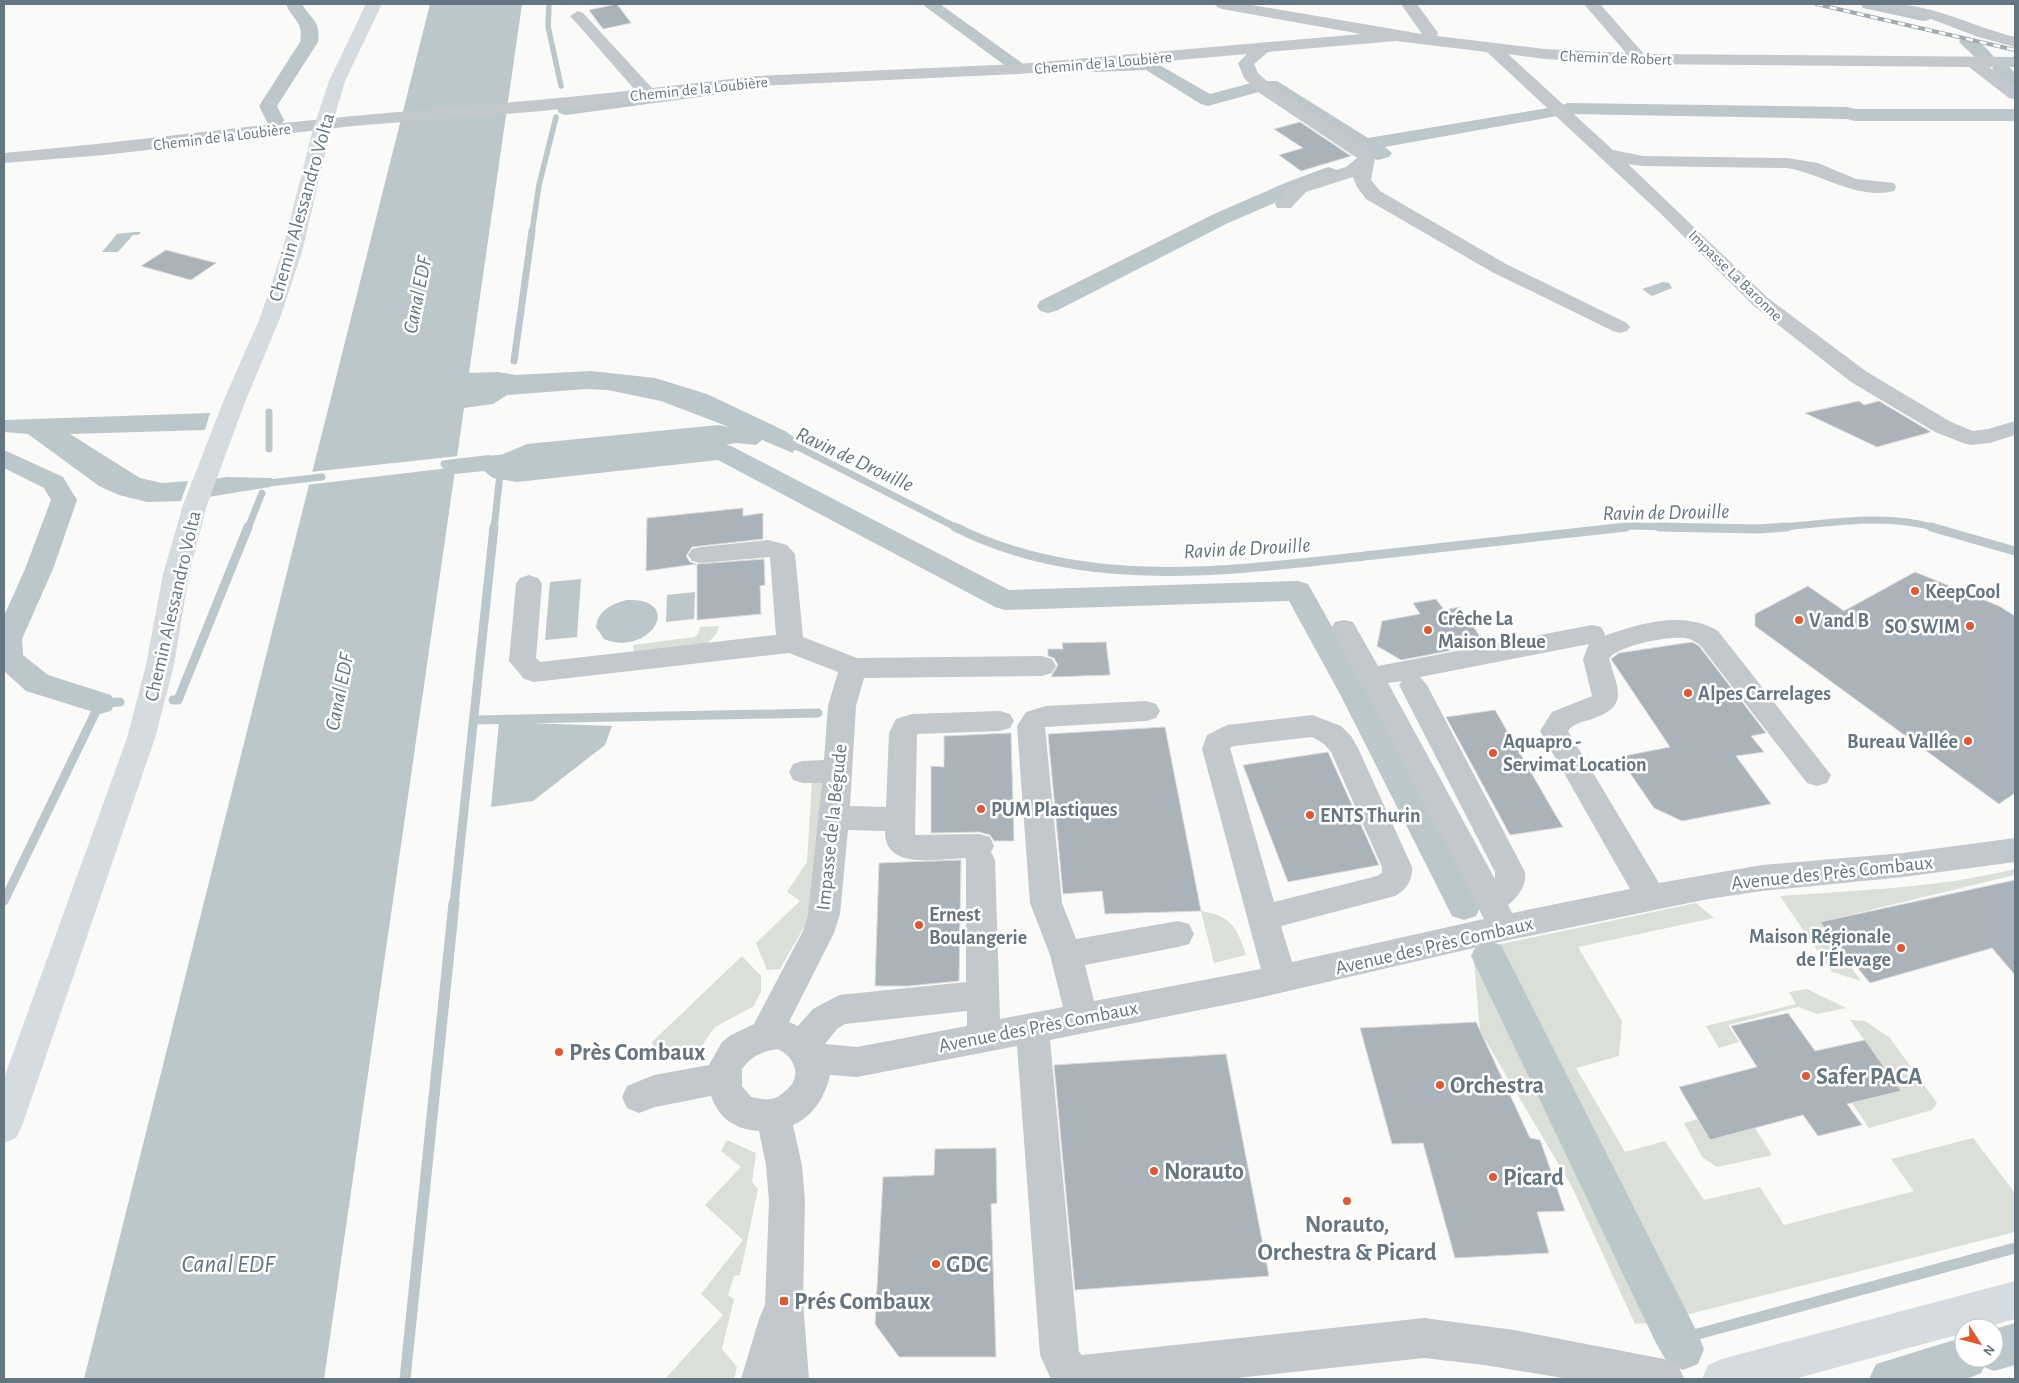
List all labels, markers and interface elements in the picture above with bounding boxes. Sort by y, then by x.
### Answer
street label: Chemin de Robert [1560,48,1672,68]
street label: Chemin de la Loubière [1033,49,1173,77]
street label: Chemin de la Loubière [629,74,769,104]
street label: Chemin Alessandro Volta [265,111,338,304]
street label: Chemin de la Loubière [152,121,292,153]
street label: Impasse La Baronne [1685,227,1785,324]
water label: Canal EDF [400,254,435,335]
water label: Ravin de Drouille [793,423,917,496]
water label: Ravin de Drouille [1602,501,1730,524]
street label: Chemin Alessandro Volta [141,509,205,704]
water label: Ravin de Drouille [1183,535,1311,562]
place label: KeepCool [1925,582,2001,602]
marker: KeepCool [1909,585,1921,597]
place label: Crêche La Maison Bleue [1438,609,1546,652]
place label: V and B [1809,611,1869,631]
marker: V and B [1793,614,1805,626]
place label: SO SWIM [1884,617,1960,637]
marker: SO SWIM [1964,620,1976,632]
marker: Crêche La Maison Bleue [1422,624,1434,636]
water label: Canal EDF [322,651,357,732]
place label: Alpes Carrelages [1698,684,1831,704]
marker: Alpes Carrelages [1682,687,1694,699]
place label: Aquapro - Servimat Location [1503,732,1647,775]
place label: Bureau Vallée [1847,732,1958,752]
marker: Bureau Vallée [1962,735,1974,747]
street label: Impasse de la Bégude [813,743,851,911]
marker: Aquapro - Servimat Location [1487,747,1499,759]
place label: PUM Plastiques [991,800,1118,820]
marker: PUM Plastiques [975,803,987,815]
place label: ENTS Thurin [1320,806,1421,826]
marker: ENTS Thurin [1304,809,1316,821]
street label: Avenue des Près Combaux [1730,852,1934,894]
place label: Ernest Boulangerie [929,905,1027,948]
street label: Avenue des Près Combaux [1333,913,1535,978]
marker: Ernest Boulangerie [913,919,925,931]
place label: Maison Régionale de l'Élevage [1749,927,1891,970]
marker: Maison Régionale de l'Élevage [1895,942,1907,954]
street label: Avenue des Près Combaux [937,998,1140,1056]
place label: Près Combaux [569,1041,705,1065]
marker: Près Combaux [553,1046,565,1058]
place label: Safer PACA [1816,1065,1923,1089]
marker: Safer PACA [1800,1070,1812,1082]
place label: Orchestra [1450,1074,1544,1098]
marker: Orchestra [1434,1079,1446,1091]
place label: Norauto [1164,1160,1244,1184]
marker: Norauto [1148,1165,1160,1177]
place label: Picard [1503,1166,1564,1190]
marker: Picard [1487,1171,1499,1183]
marker: Norauto, Orchestra & Picard [1341,1195,1353,1207]
place label: Norauto, Orchestra & Picard [1257,1213,1437,1265]
water label: Canal EDF [182,1252,276,1277]
place label: GDC [946,1253,989,1277]
marker: GDC [930,1258,942,1270]
place label: Prés Combaux [794,1290,930,1314]
marker: Prés Combaux [778,1295,790,1307]
north arrow [1954,1318,2004,1368]
text: N [1980,1342,1997,1358]

